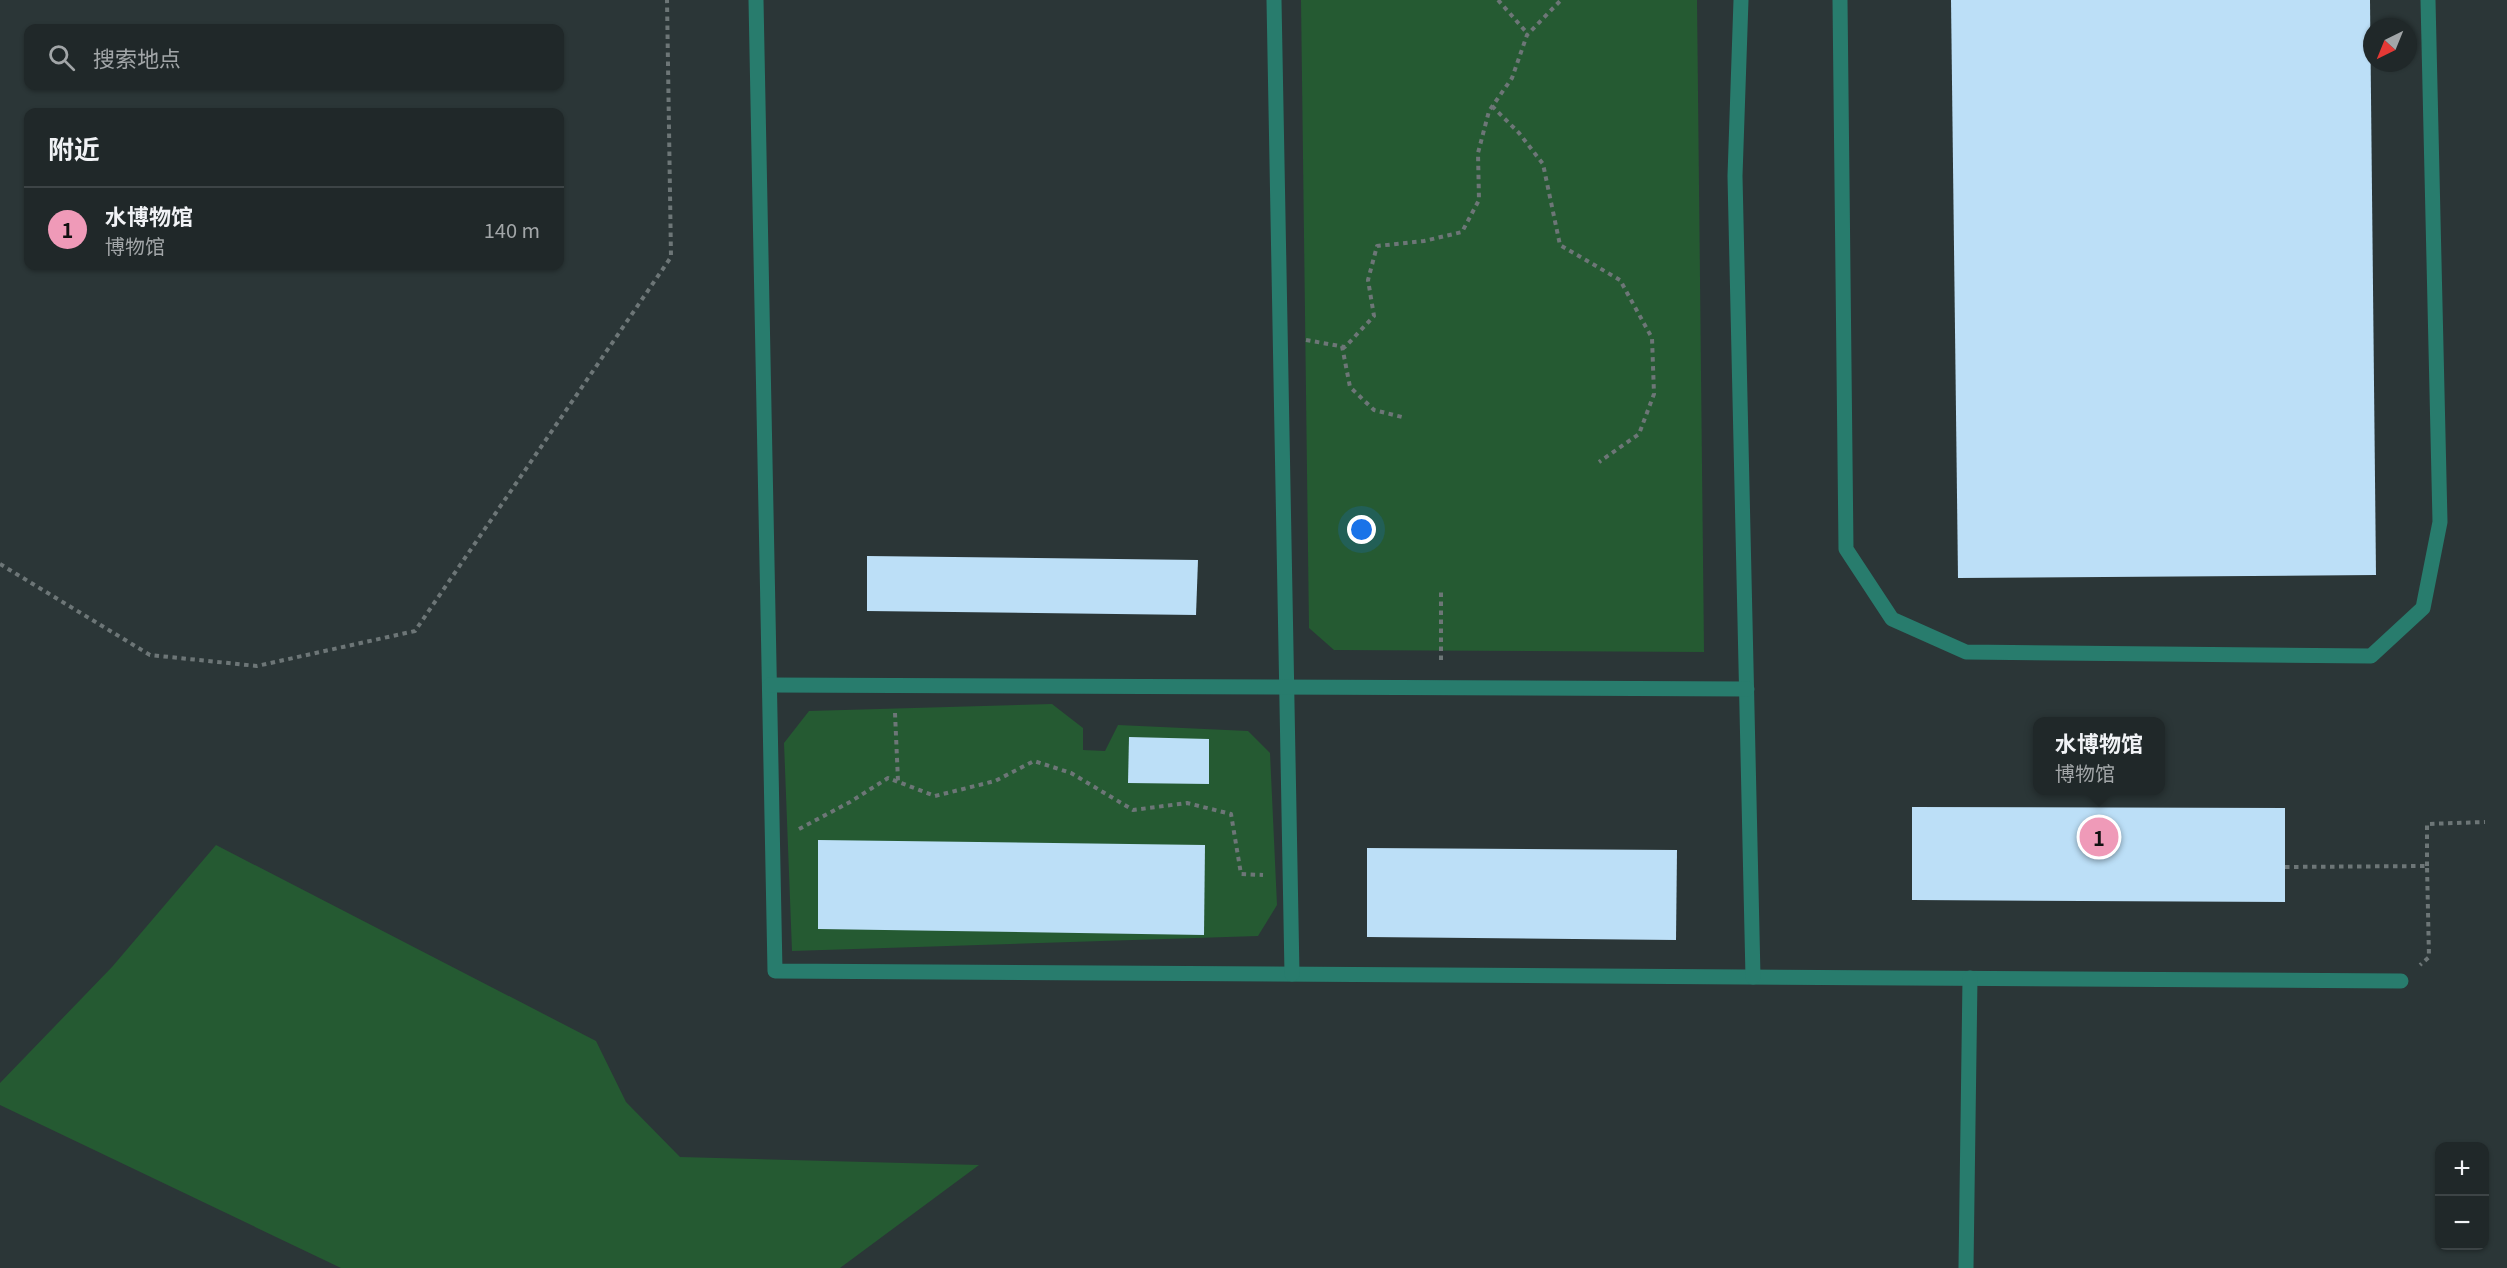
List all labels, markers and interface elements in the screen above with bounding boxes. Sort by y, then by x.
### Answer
north arrow [2363,18,2417,72]
search box [24,24,564,90]
icon: search [45,41,78,74]
text: 搜索地点 [93,41,181,73]
text: 附近 [48,129,100,166]
text: 水博物馆 [105,199,193,231]
text: 1 [62,215,73,244]
text: 140 m [484,215,540,244]
text: 博物馆 [105,231,165,260]
your location [1347,515,1376,544]
popup [2033,717,2165,795]
text: 水博物馆 [2055,726,2143,758]
text: 博物馆 [2055,758,2115,787]
pin: 1 [2080,814,2118,860]
map controls [2435,1142,2489,1250]
button: + [2435,1142,2489,1196]
button: − [2435,1196,2489,1250]

